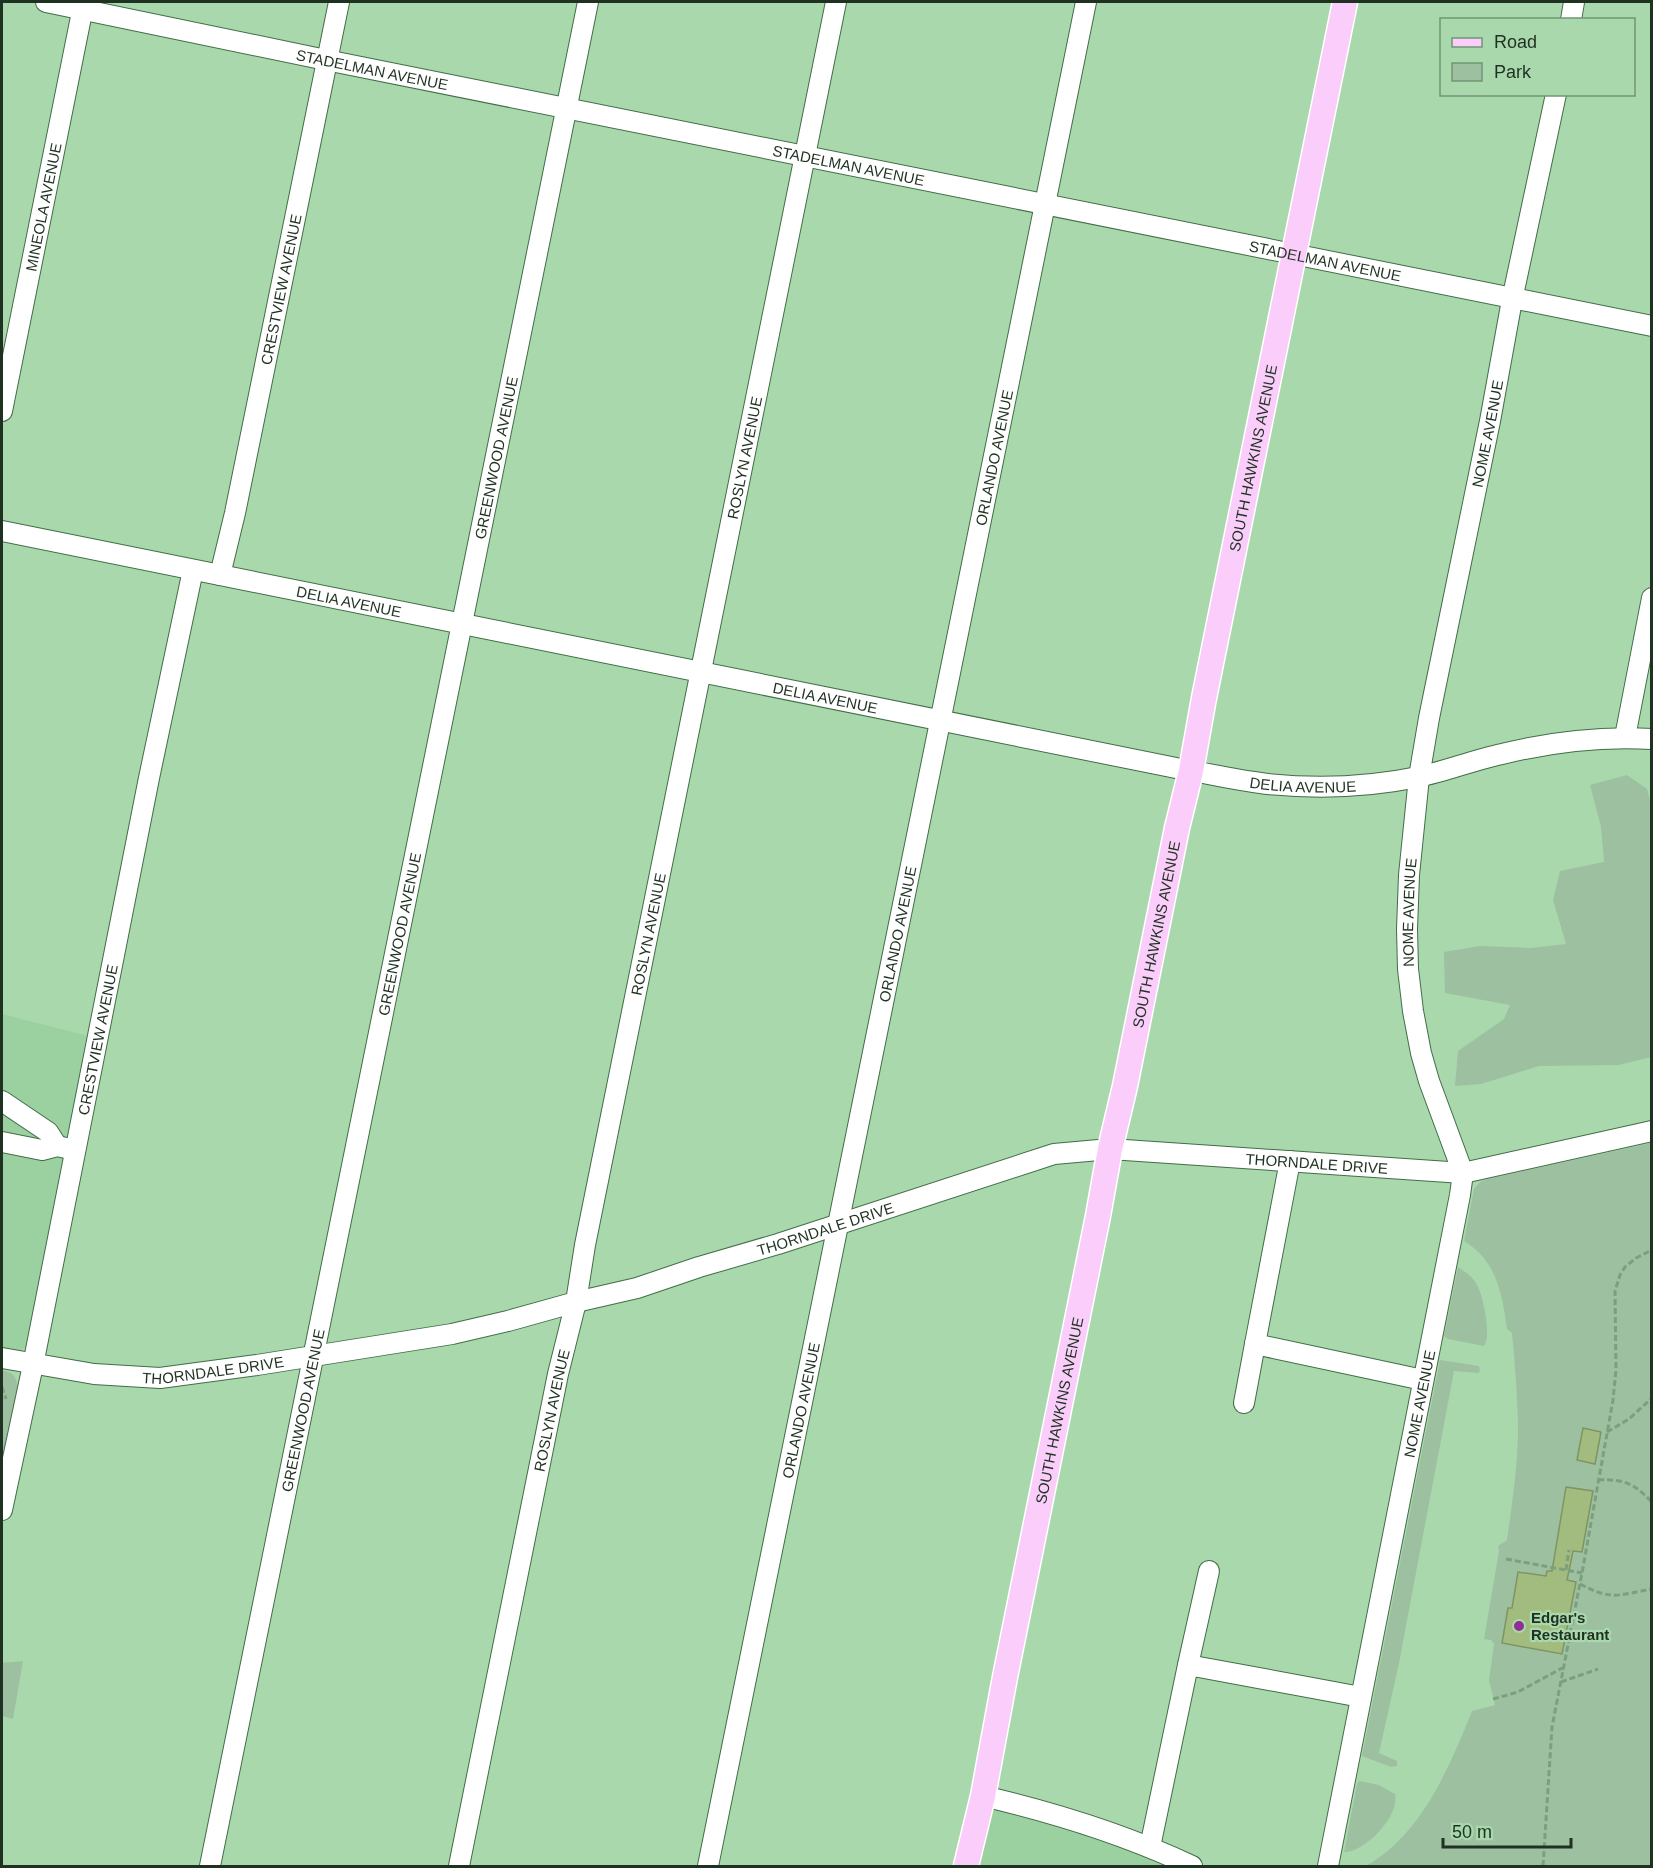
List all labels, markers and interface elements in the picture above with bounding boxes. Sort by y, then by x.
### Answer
legend [1440,18,1635,96]
text: Road [1494,32,1537,52]
street label: STADELMAN AVENUE [295,46,450,93]
text: Park [1494,62,1532,82]
street label: MINEOLA AVENUE [22,141,64,273]
street label: STADELMAN AVENUE [771,141,926,188]
street label: CRESTVIEW AVENUE [257,213,304,366]
street label: STADELMAN AVENUE [1248,237,1403,284]
street label: SOUTH HAWKINS AVENUE [1225,363,1280,553]
street label: GREENWOOD AVENUE [471,375,520,541]
street label: NOME AVENUE [1468,379,1506,489]
street label: ORLANDO AVENUE [972,388,1016,527]
street label: ROSLYN AVENUE [723,395,765,520]
street label: DELIA AVENUE [295,582,403,620]
street label: DELIA AVENUE [771,678,879,716]
street label: DELIA AVENUE [1249,773,1357,795]
street label: SOUTH HAWKINS AVENUE [1128,839,1183,1029]
street label: GREENWOOD AVENUE [374,851,424,1017]
street label: NOME AVENUE [1398,857,1419,967]
street label: ORLANDO AVENUE [875,865,919,1003]
street label: ROSLYN AVENUE [627,871,668,997]
street label: CRESTVIEW AVENUE [74,963,121,1116]
street label: THORNDALE DRIVE [1245,1150,1388,1176]
street label: THORNDALE DRIVE [755,1198,896,1258]
street label: SOUTH HAWKINS AVENUE [1032,1316,1086,1505]
street label: GREENWOOD AVENUE [278,1327,327,1493]
street label: ORLANDO AVENUE [778,1341,822,1480]
street label: ROSLYN AVENUE [530,1347,572,1473]
street label: NOME AVENUE [1400,1349,1438,1459]
street label: THORNDALE DRIVE [142,1352,285,1387]
place label: Edgar's Restaurant [1531,1609,1609,1643]
marker: Edgar's Restaurant [1512,1619,1526,1633]
scale bar [1443,1811,1570,1849]
text: 50 m [1452,1822,1492,1842]

